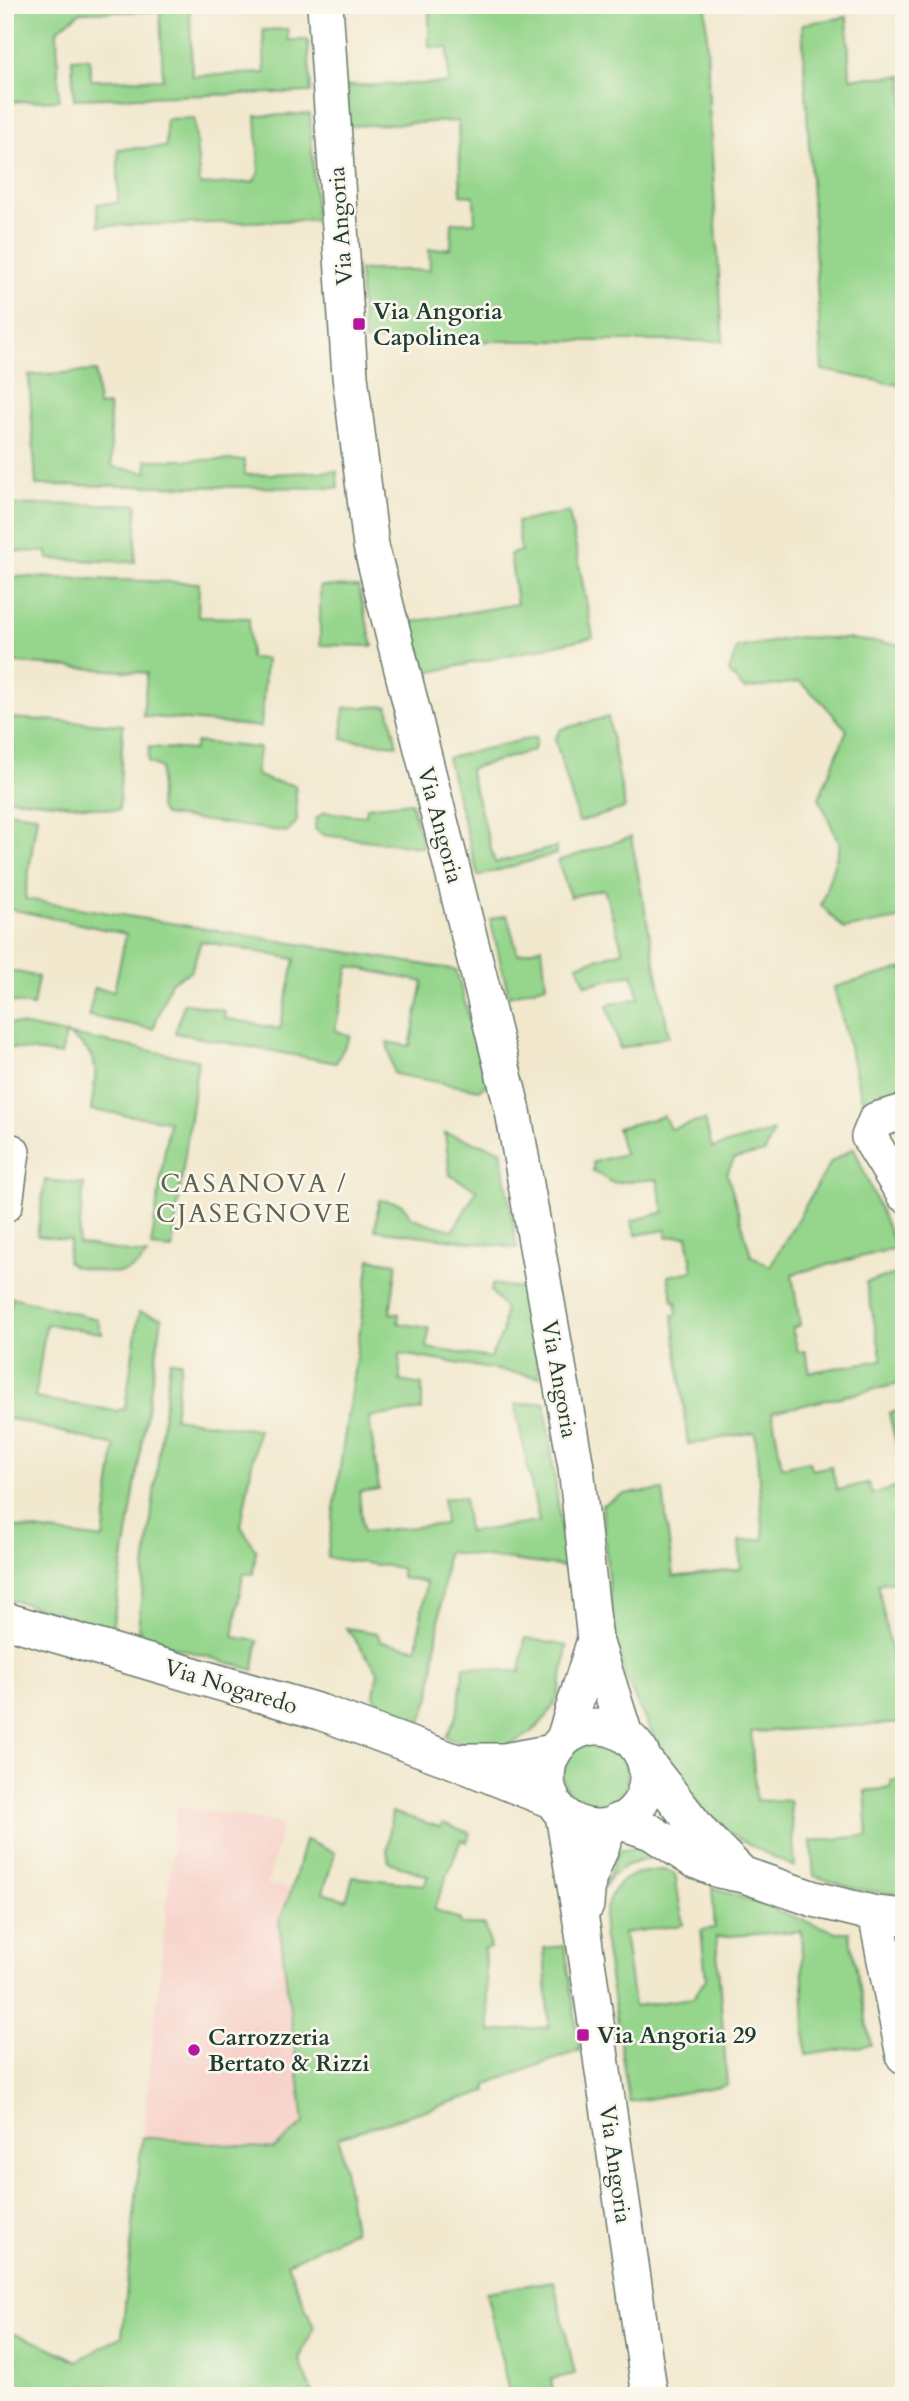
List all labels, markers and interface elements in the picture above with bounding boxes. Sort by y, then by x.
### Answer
street label: Via Angoria [321,165,360,286]
place label: Via Angoria Capolinea [373,296,503,353]
marker: Via Angoria Capolinea [351,316,367,332]
street label: Via Angoria [410,764,471,887]
district label: CASANOVA / CJASEGNOVE [156,1166,352,1231]
street label: Via Angoria [534,1318,585,1440]
street label: Via Nogaredo [160,1651,301,1721]
place label: Via Angoria 29 [597,2020,757,2051]
place label: Carrozzeria Bertato & Rizzi [208,2022,370,2079]
marker: Via Angoria 29 [575,2027,591,2043]
marker: Carrozzeria Bertato & Rizzi [186,2042,202,2058]
street label: Via Angoria [592,2103,639,2225]

